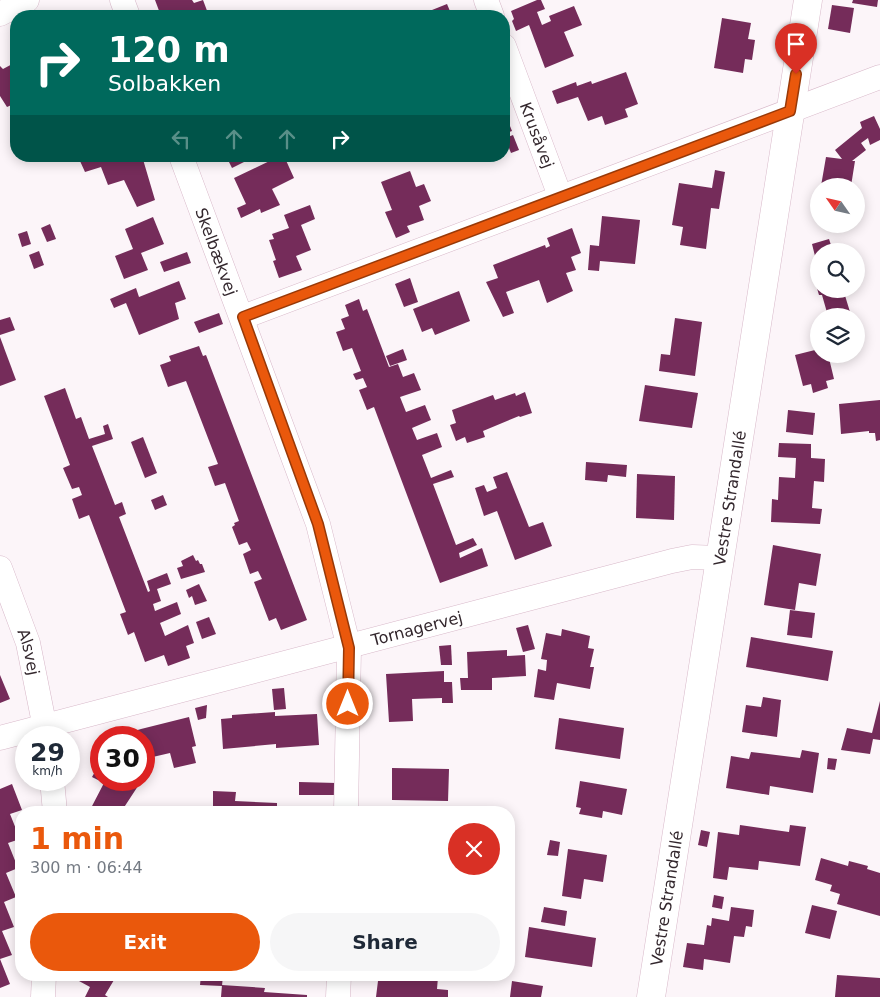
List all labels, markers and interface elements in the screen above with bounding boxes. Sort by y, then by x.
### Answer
pin [775,23,817,74]
icon: right [25,30,90,95]
text: 120 m [108,30,230,70]
icon: arrive [782,30,810,58]
text: Solbakken [108,71,221,96]
street label: Krusåvej [516,99,558,171]
icon: left [167,125,195,153]
icon: ahead [220,125,248,153]
icon: ahead [273,125,301,153]
icon: right [326,125,354,153]
north arrow [810,178,865,232]
map controls [810,178,865,363]
street label: Skelbækvej [191,205,241,298]
button: search [810,243,865,298]
button: layers [810,308,865,363]
street label: Vestre Strandallé [710,429,750,567]
street label: Tornagervej [368,608,465,650]
street label: Alsvej [13,626,43,677]
position arrow [321,677,373,729]
speed limit sign: 30 [90,726,155,791]
text: 29 [30,738,65,767]
text: km/h [32,764,63,778]
text: 1 min [30,821,124,856]
button: close [448,823,500,875]
street label: Vestre Strandallé [647,829,687,967]
text: 300 m · 06:44 [30,858,143,877]
button: Exit [30,913,260,971]
button: Share [270,913,500,971]

